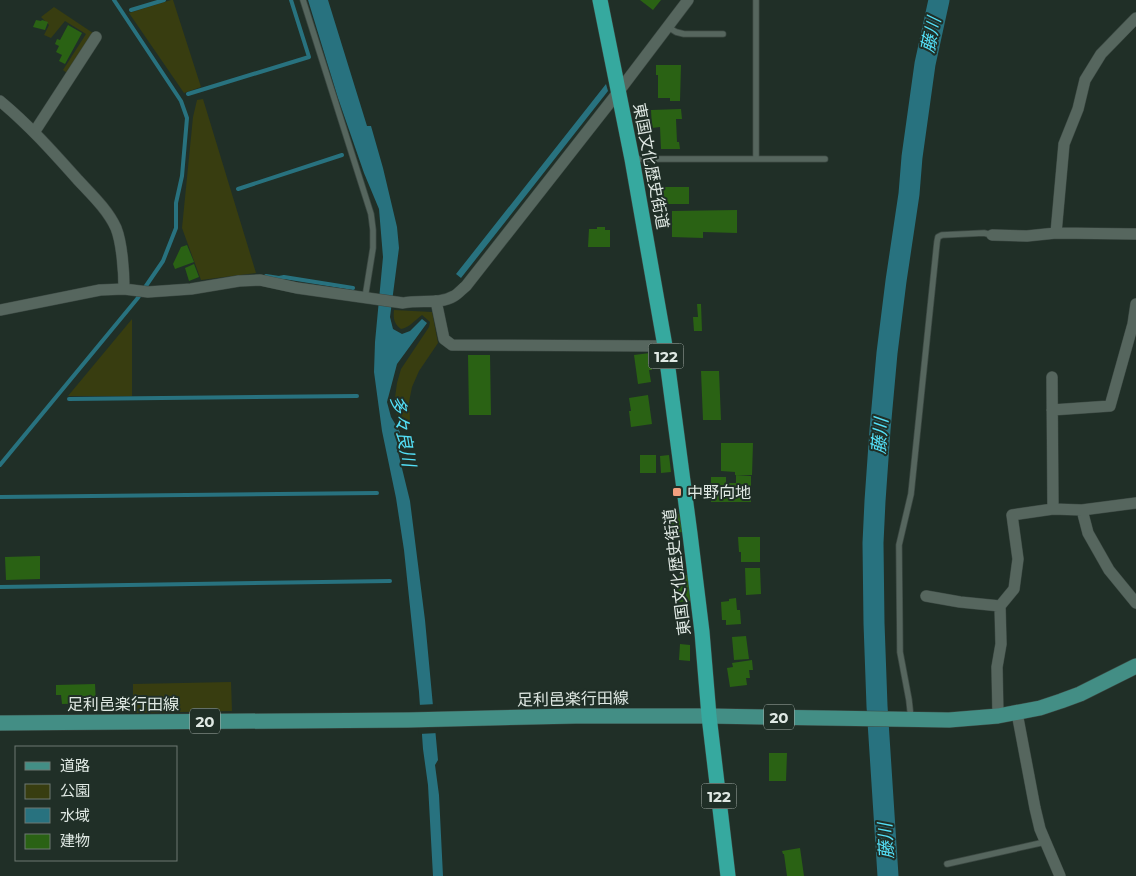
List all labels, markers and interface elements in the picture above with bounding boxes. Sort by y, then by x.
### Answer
water label: 藤川 [916,13,946,55]
street label: 東国文化歴史街道 [629,101,673,231]
road number: 122 [648,344,684,368]
water label: 多々良川 [386,394,420,470]
water label: 藤川 [867,415,893,455]
place label: 中野向地 [687,483,751,502]
marker: 中野向地 [671,486,683,498]
street label: 東国文化歴史街道 [660,507,694,637]
street label: 足利邑楽行田線 [517,689,629,709]
street label: 足利邑楽行田線 [67,695,179,714]
road number: 20 [764,704,794,730]
road number: 20 [190,708,220,734]
legend [15,746,178,861]
text: 道路 [60,756,90,775]
text: 公園 [60,781,90,800]
road number: 122 [702,784,736,808]
text: 水域 [60,806,90,825]
water label: 藤川 [874,820,898,860]
text: 建物 [60,831,90,850]

